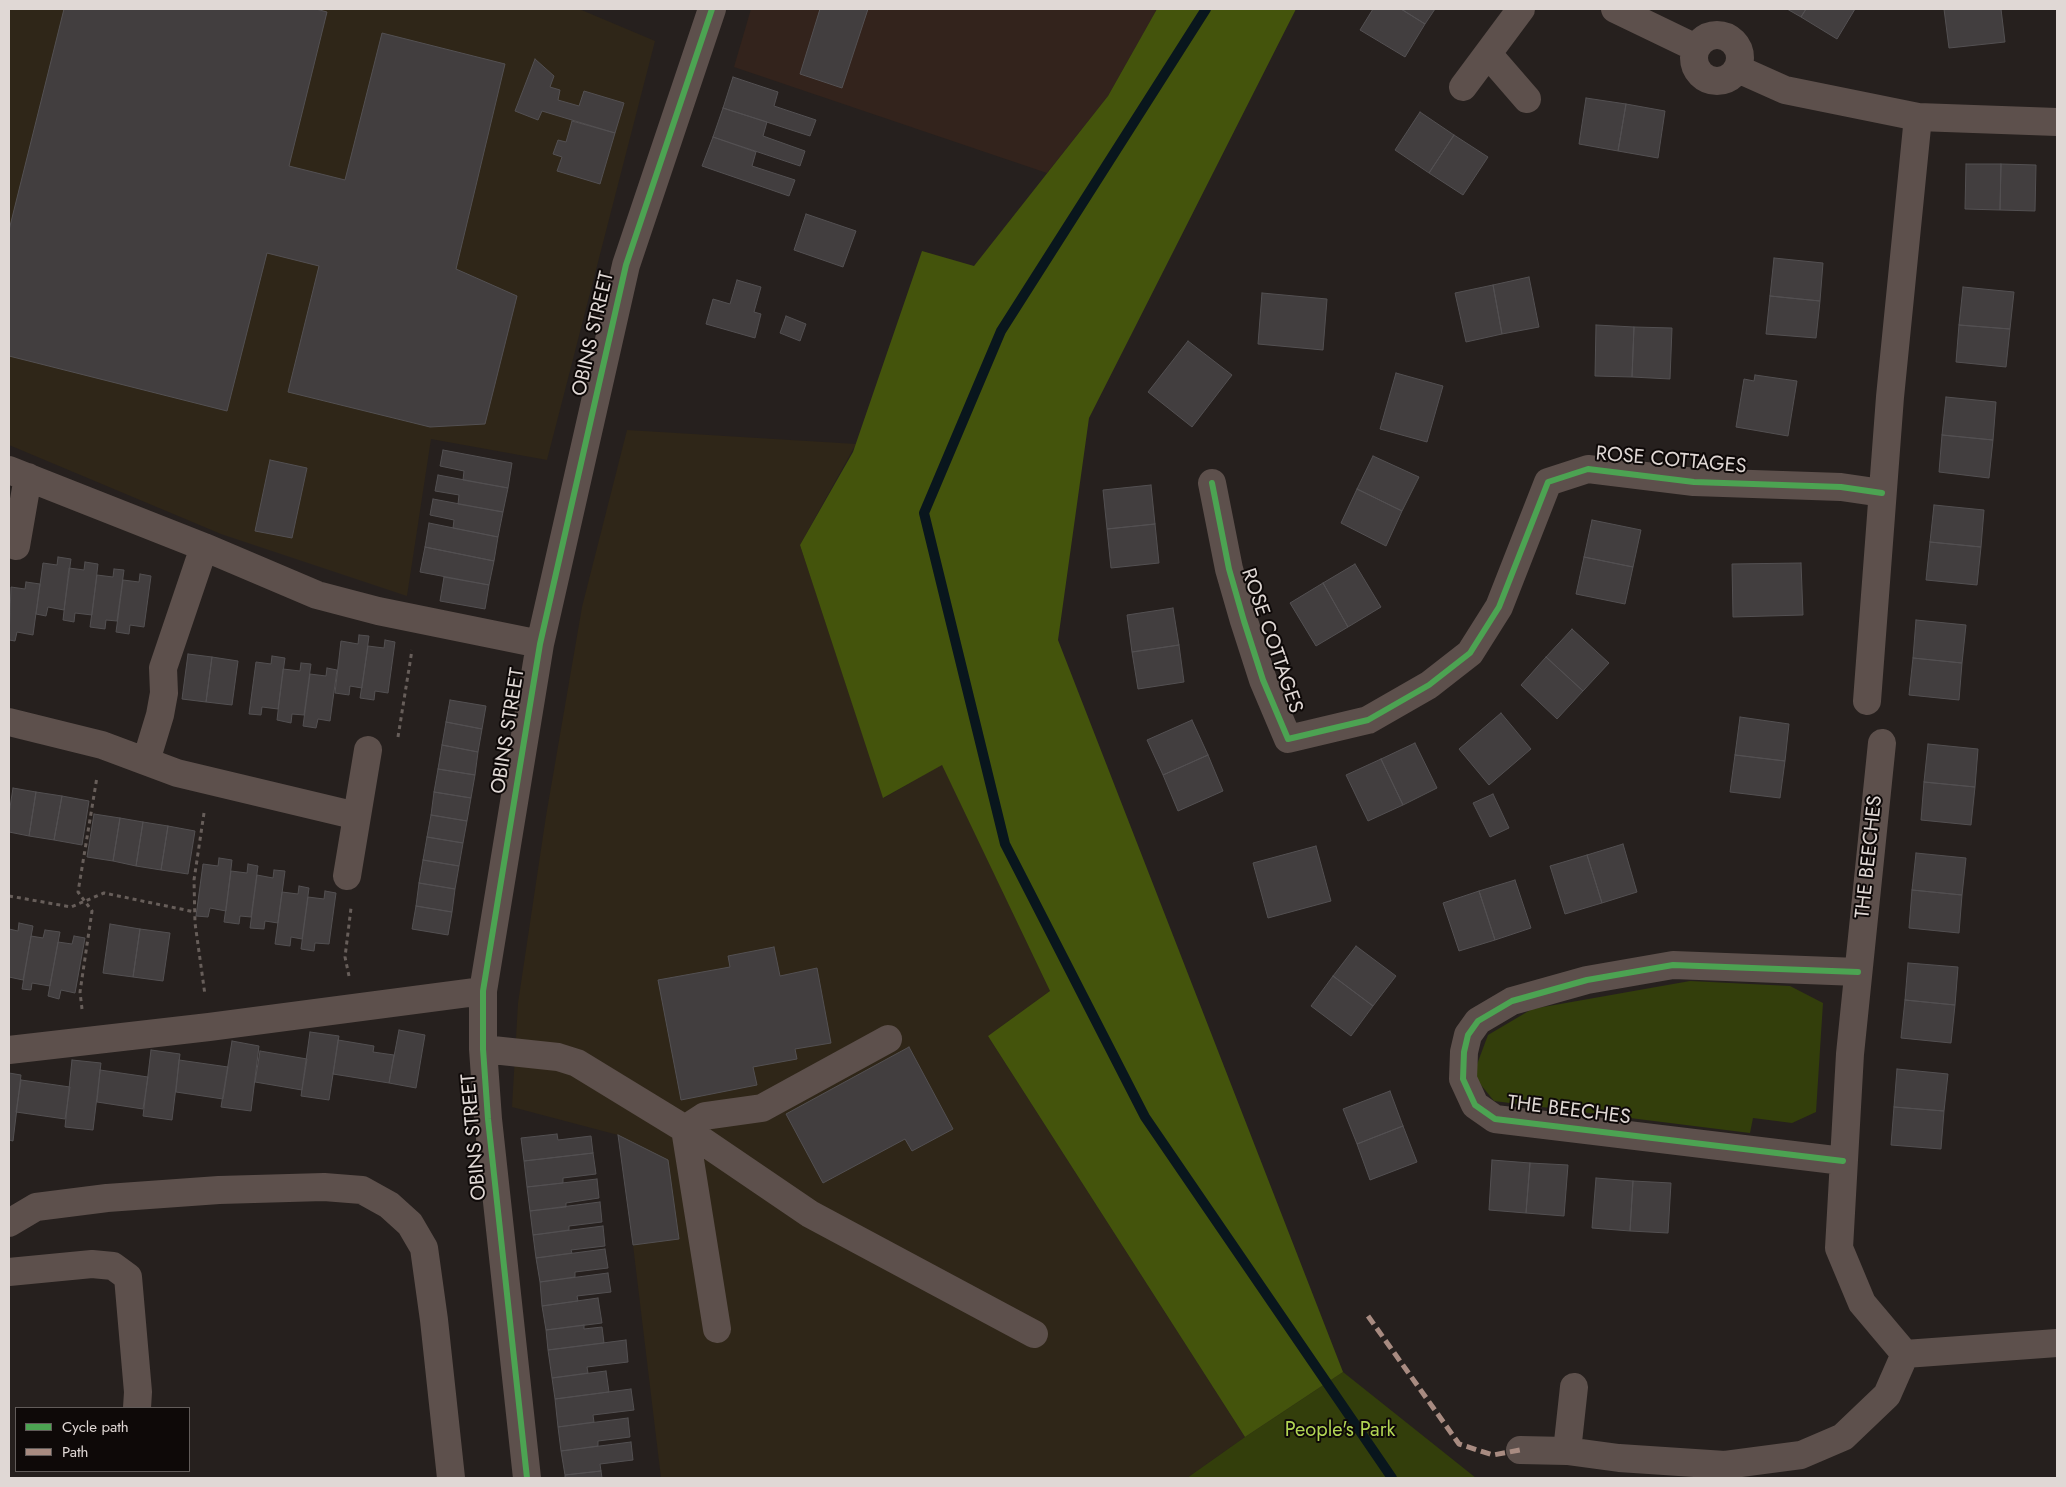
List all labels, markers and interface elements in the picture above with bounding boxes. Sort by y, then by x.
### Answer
street label: OBINS STREET [568,269,620,399]
street label: ROSE COTTAGES [1595,442,1747,480]
street label: ROSE COTTAGES [1235,566,1307,716]
street label: OBINS STREET [487,666,531,796]
street label: THE BEECHES [1852,794,1888,920]
street label: OBINS STREET [458,1073,492,1201]
street label: THE BEECHES [1506,1092,1632,1130]
legend [15,1407,190,1472]
text: Cycle path [62,1416,129,1438]
park label: People's Park [1285,1419,1395,1443]
text: Path [62,1441,88,1463]

